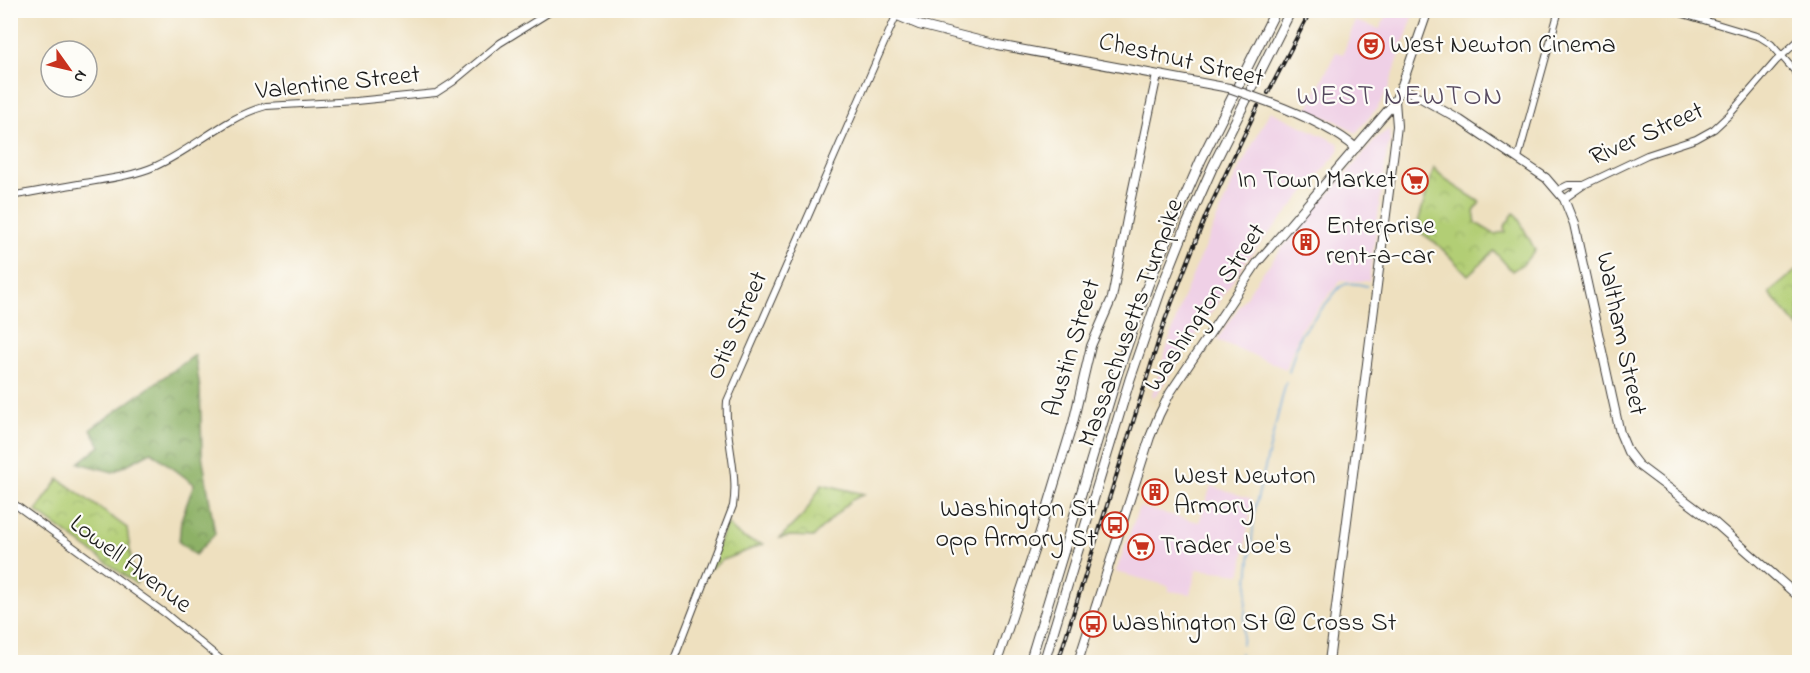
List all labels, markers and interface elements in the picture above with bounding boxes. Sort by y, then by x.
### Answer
street label: Chestnut Street [1095,24,1268,99]
place label: West Newton Cinema [1390,27,1616,65]
theatre icon: West Newton Cinema [1356,31,1386,61]
north arrow [39,39,99,99]
street label: Valentine Street [253,56,422,112]
text: N [67,65,93,88]
district label: WEST NEWTON [1296,77,1504,118]
street label: River Street [1584,93,1711,177]
place label: In Town Market [1237,162,1396,200]
supermarket icon: In Town Market [1400,166,1430,196]
street label: Massachusetts Turnpike [1069,193,1195,453]
place label: Enterprise rent-a-car [1326,208,1435,276]
street label: Washington Street [1135,216,1277,400]
building icon: Enterprise rent-a-car [1291,227,1321,257]
street label: Waltham Street [1584,249,1656,419]
street label: Otis Street [697,265,779,387]
street label: Austin Street [1034,274,1112,422]
place label: West Newton Armory [1174,458,1316,526]
building icon: West Newton Armory [1140,477,1170,507]
place label: Washington St opp Armory St [935,491,1096,559]
street label: Lowell Avenue [61,506,200,624]
bus stop icon: Washington St opp Armory St [1100,510,1130,540]
place label: Trader Joe's [1160,528,1292,566]
supermarket icon: Trader Joe's [1126,532,1156,562]
place label: Washington St @ Cross St [1112,605,1397,643]
bus stop icon: Washington St @ Cross St [1078,609,1108,639]

